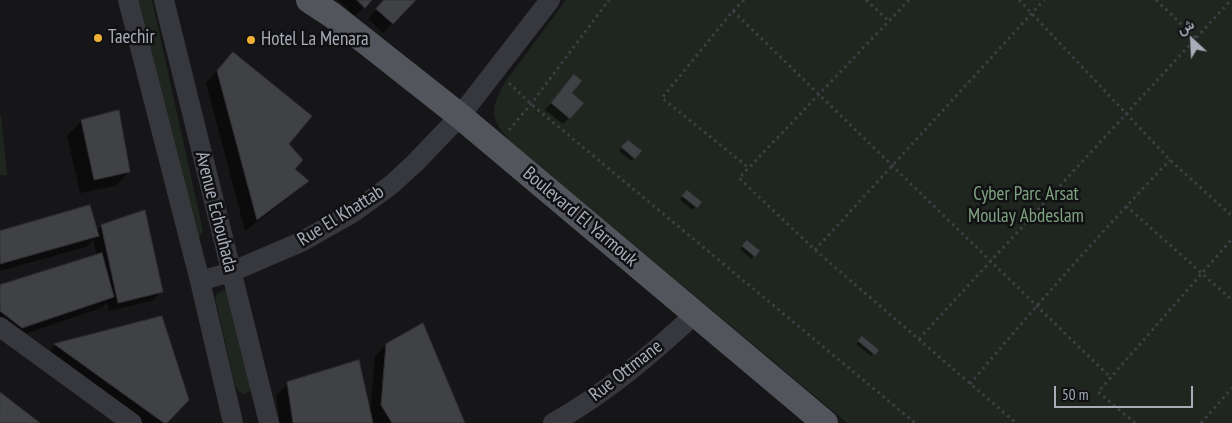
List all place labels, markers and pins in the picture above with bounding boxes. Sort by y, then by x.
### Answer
place label: Taechir [108,27,155,49]
place label: Hotel La Menara [261,29,369,51]
marker: Taechir [92,32,104,44]
marker: Hotel La Menara [245,34,257,46]

